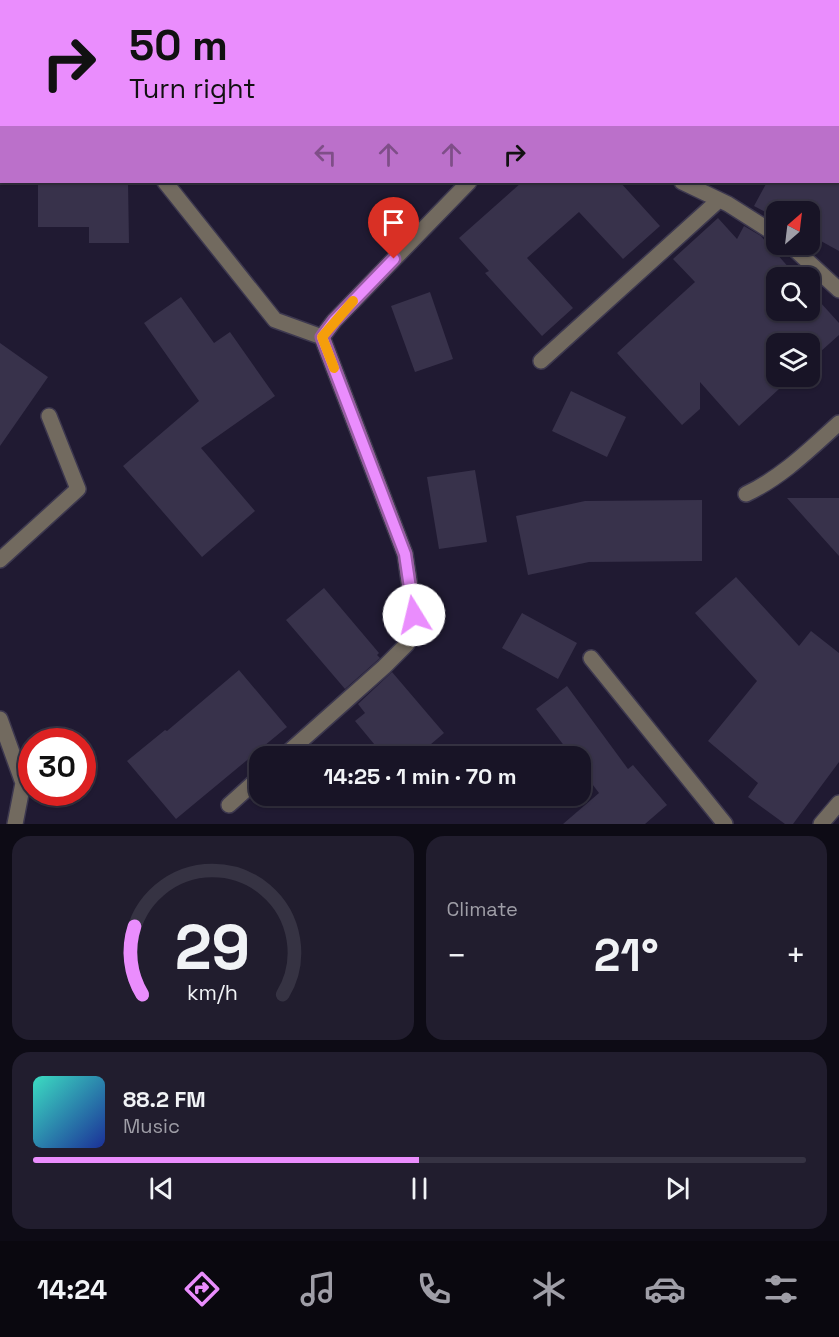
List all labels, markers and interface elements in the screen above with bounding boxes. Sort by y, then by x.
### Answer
text: 50 m [129,19,228,72]
icon: right [30,24,108,102]
text: Turn right [129,71,256,106]
icon: left [309,138,342,171]
icon: ahead [372,138,405,171]
icon: ahead [435,138,468,171]
icon: right [498,138,531,171]
pin [368,197,419,259]
north arrow [766,201,820,255]
map controls [766,201,820,387]
icon: arrive [377,206,410,239]
button: search [766,267,820,321]
button: layers [766,333,820,387]
position arrow [382,583,446,647]
speed limit sign: 30 [18,728,96,806]
text: 14:25 · 1 min · 70 m [323,762,517,790]
text: Climate [447,896,518,922]
text: 29 [175,908,250,987]
text: 21° [594,927,659,984]
text: − [447,935,467,977]
text: + [786,935,806,977]
text: km/h [187,979,238,1006]
text: 88.2 FM [123,1085,206,1113]
text: Music [123,1113,180,1139]
icon: previous [145,1172,178,1205]
icon: pause [403,1172,436,1205]
icon: next [661,1172,694,1205]
icon: directions [181,1268,223,1310]
icon: music [297,1268,339,1310]
icon: phone [413,1268,455,1310]
icon: climate [528,1268,570,1310]
icon: car [644,1268,686,1310]
icon: filters [760,1268,802,1310]
text: 14:24 [37,1272,107,1307]

